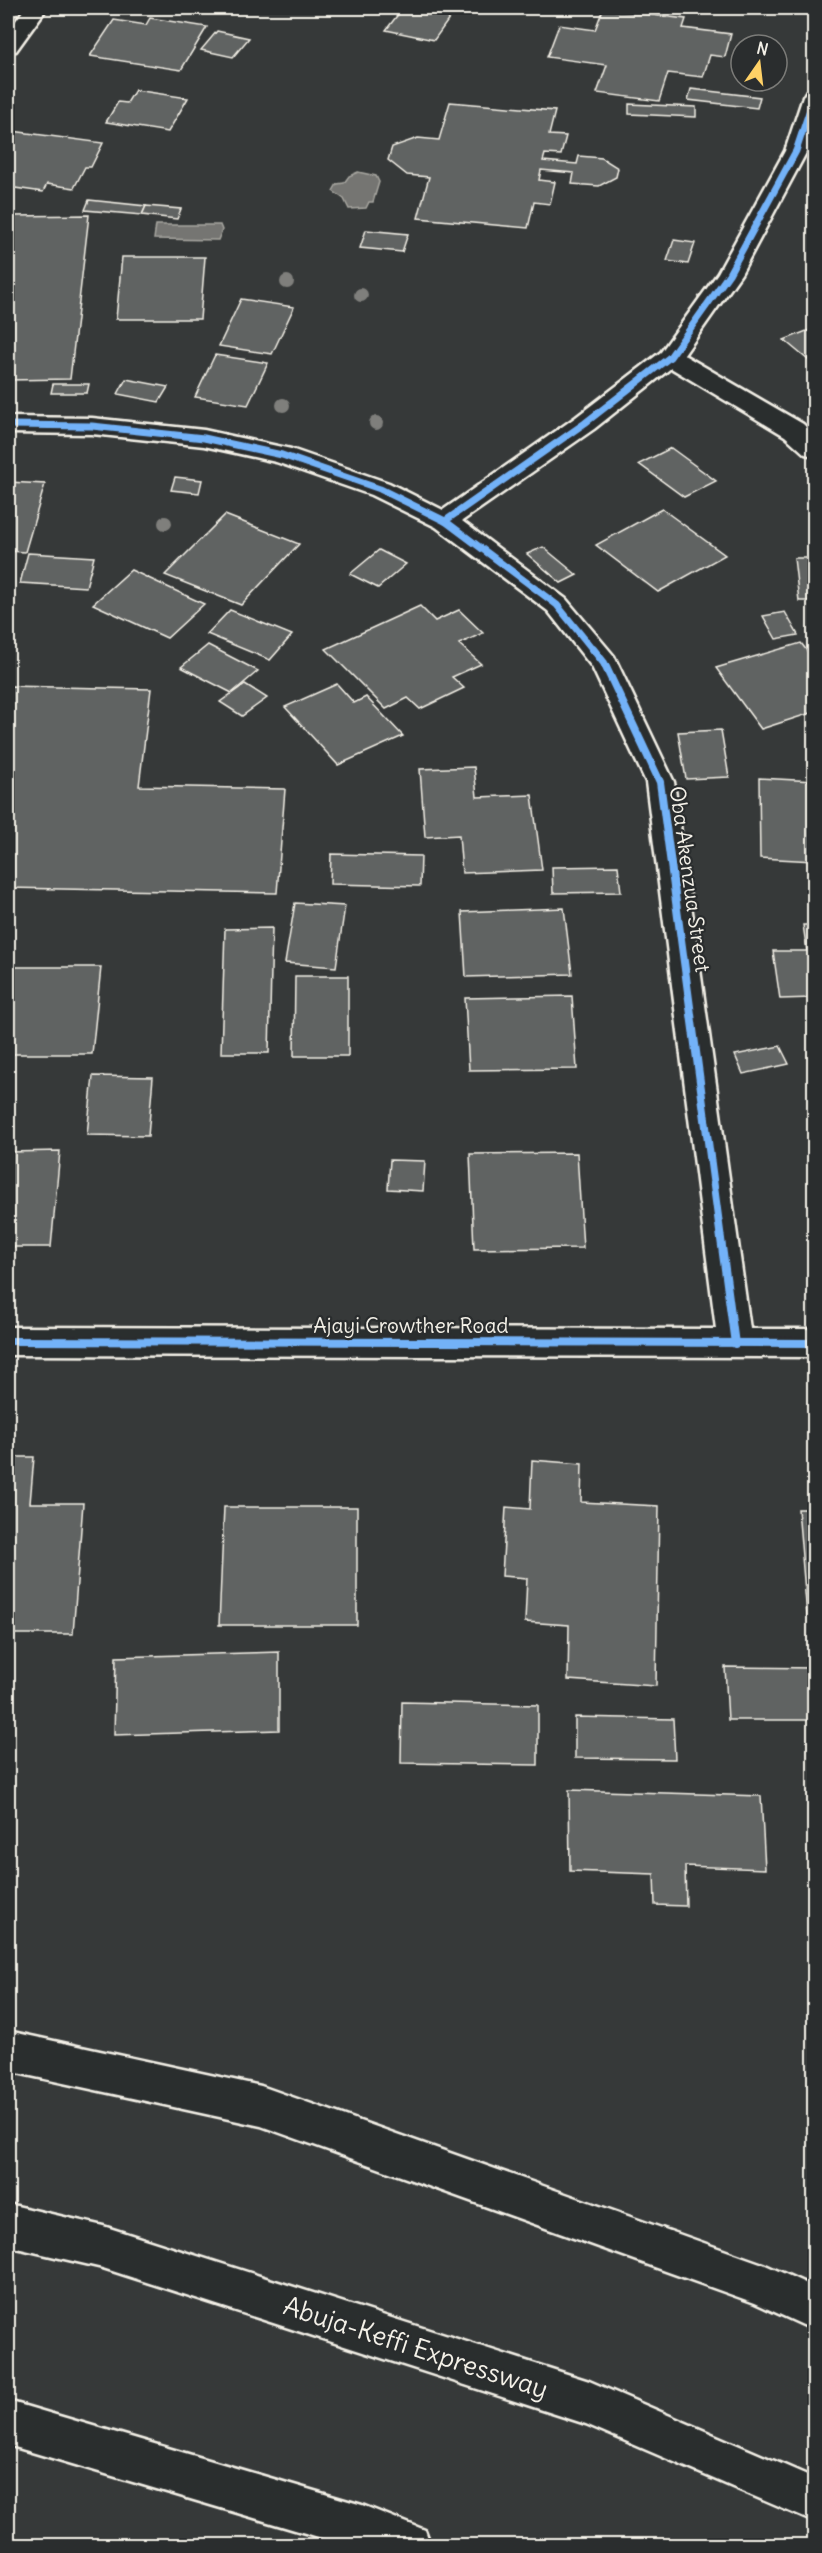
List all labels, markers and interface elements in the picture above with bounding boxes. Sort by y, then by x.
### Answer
north arrow [729,33,789,93]
text: N [755,37,770,59]
street label: Oba Akenzua Street [664,784,716,974]
street label: Ajayi Crowther Road [313,1312,509,1339]
street label: Abuja-Keffi Expressway [280,2289,552,2405]

